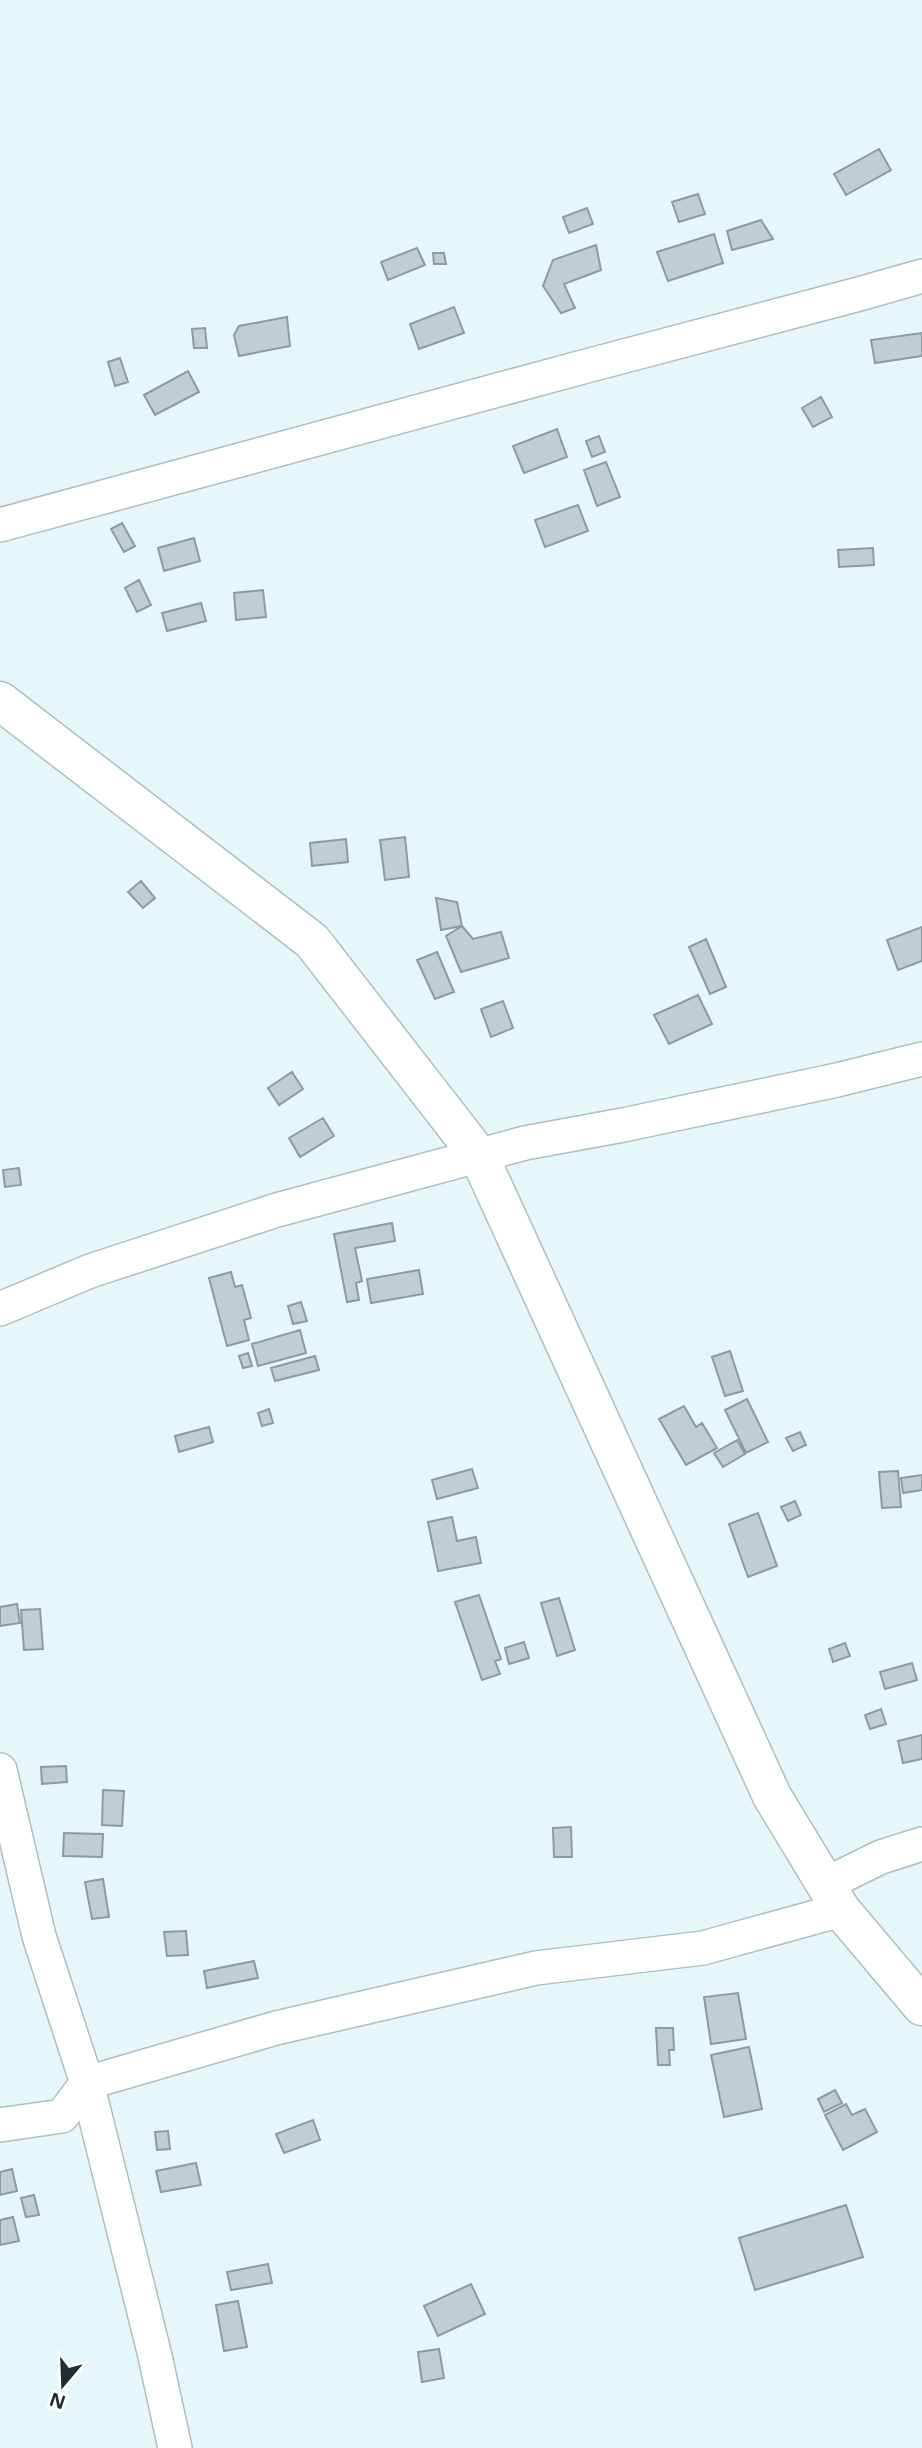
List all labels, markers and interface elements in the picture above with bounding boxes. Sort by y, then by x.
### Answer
north arrow [28,2350,98,2420]
text: N [46,2386,69,2416]

